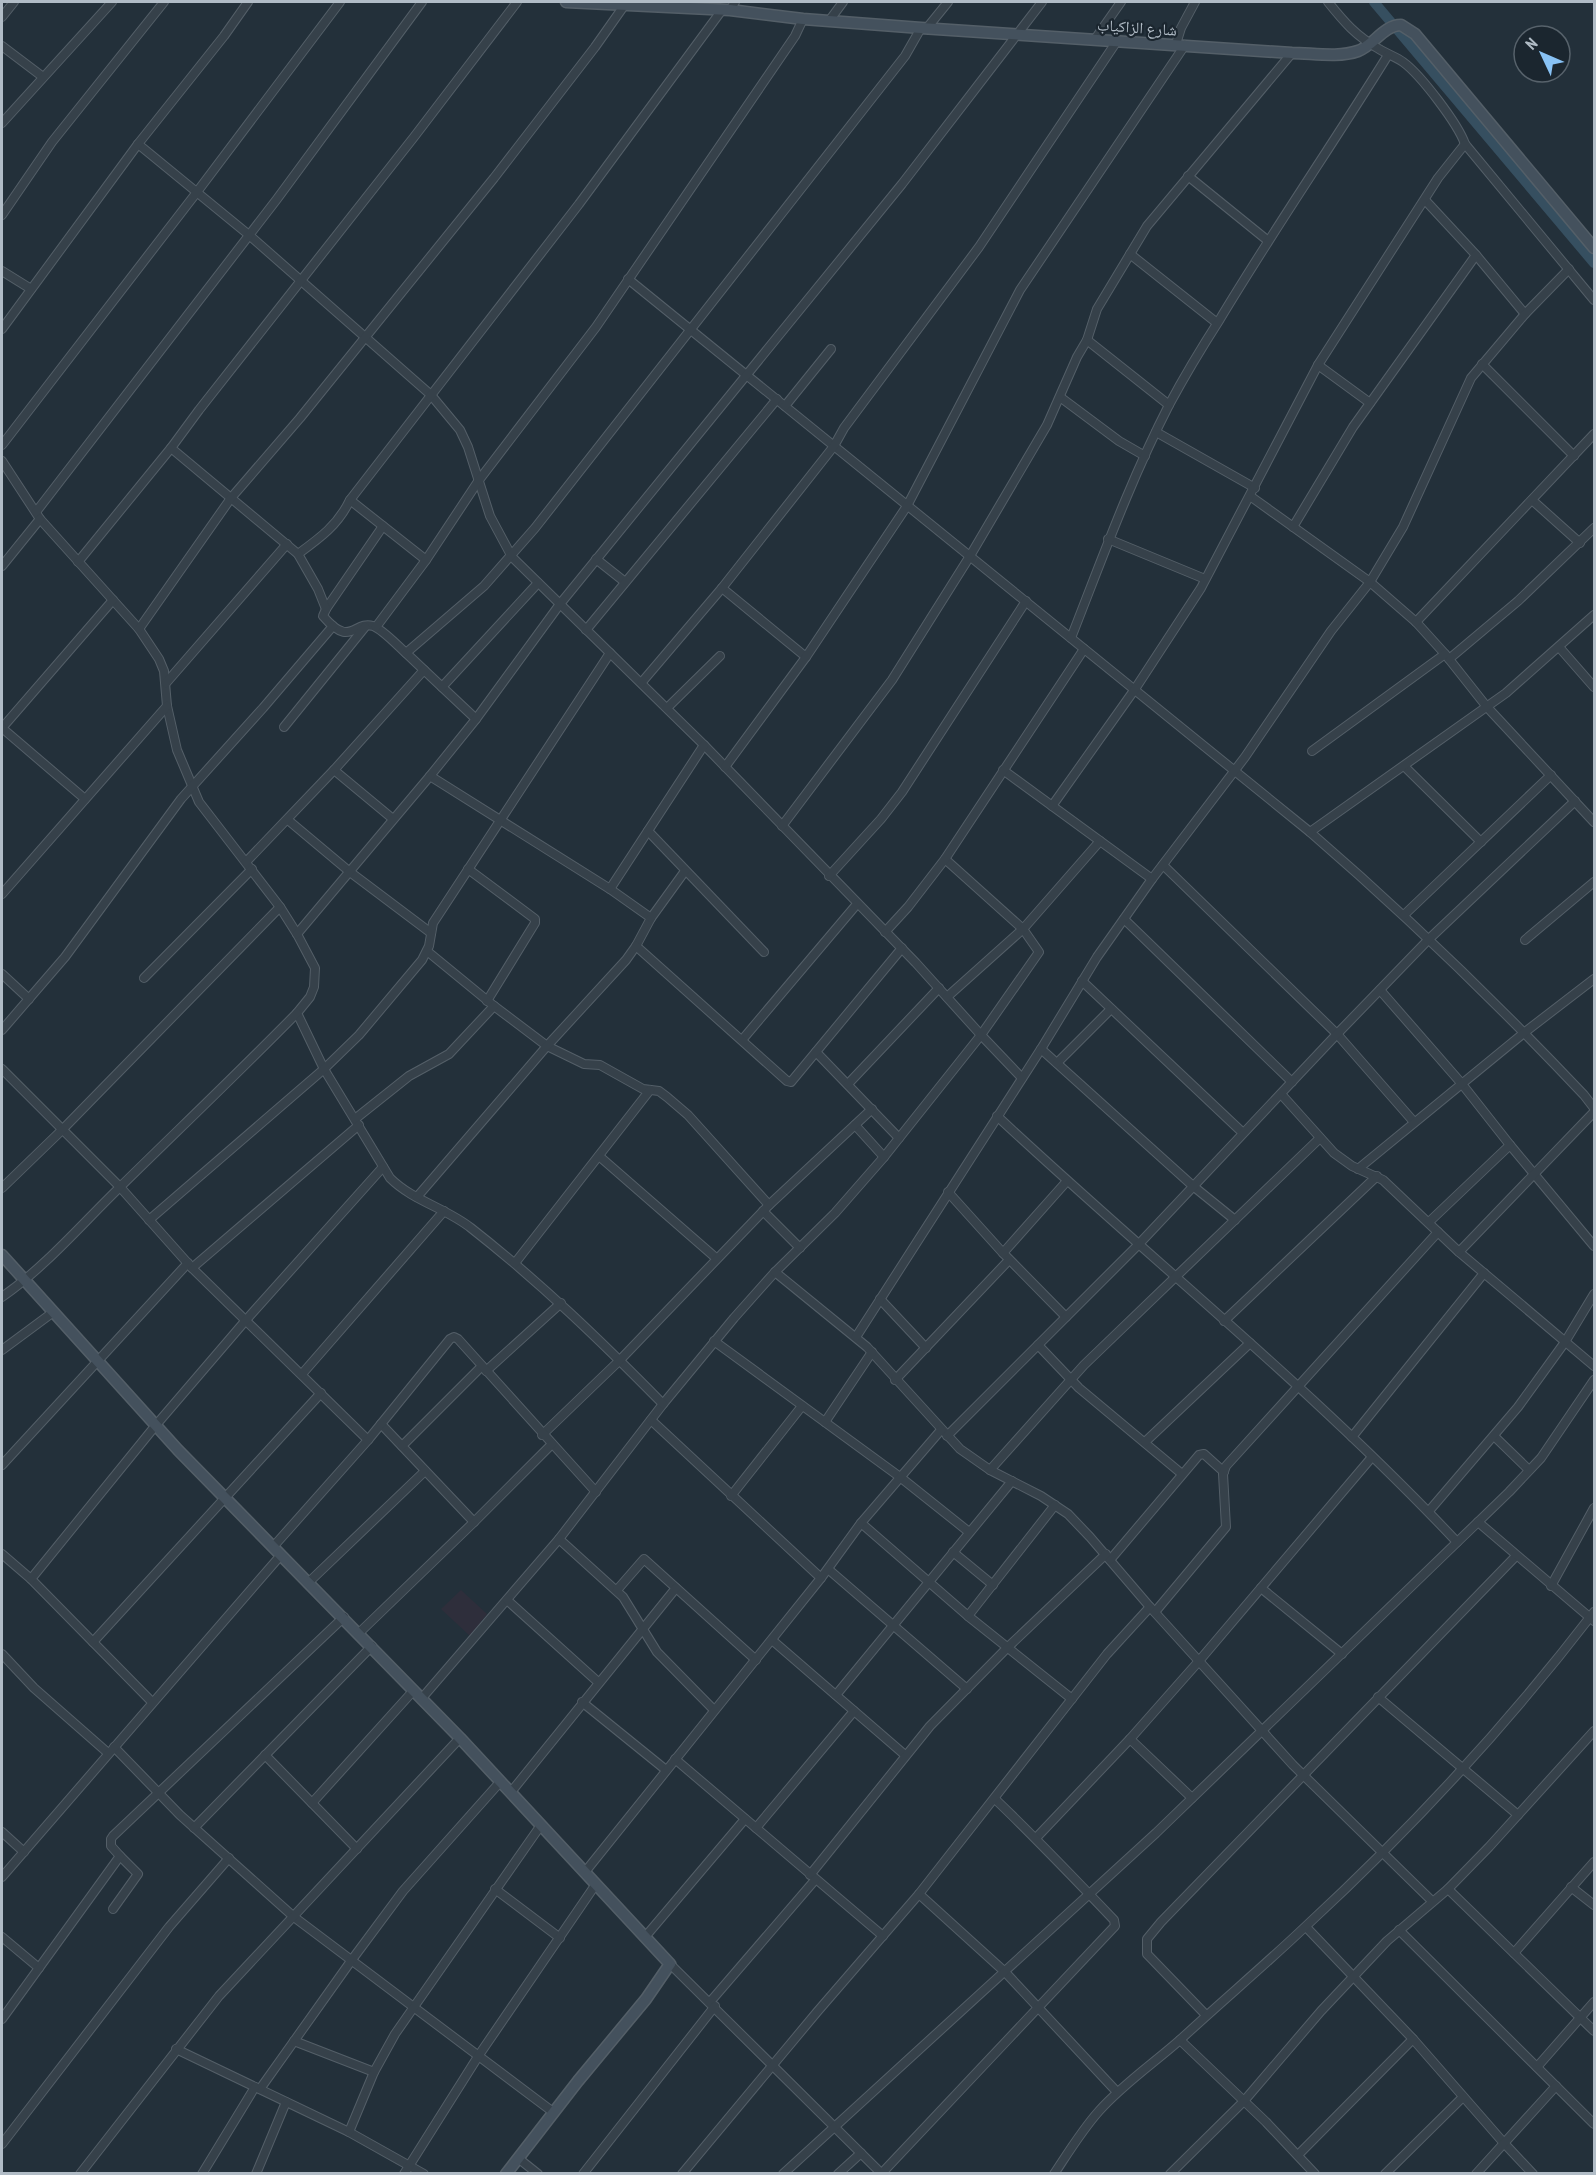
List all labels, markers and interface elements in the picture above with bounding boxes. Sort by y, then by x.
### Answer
street label: شارع الزاكياب [1096,14,1178,41]
north arrow [1512,24,1572,84]
text: N [1521,34,1541,54]

